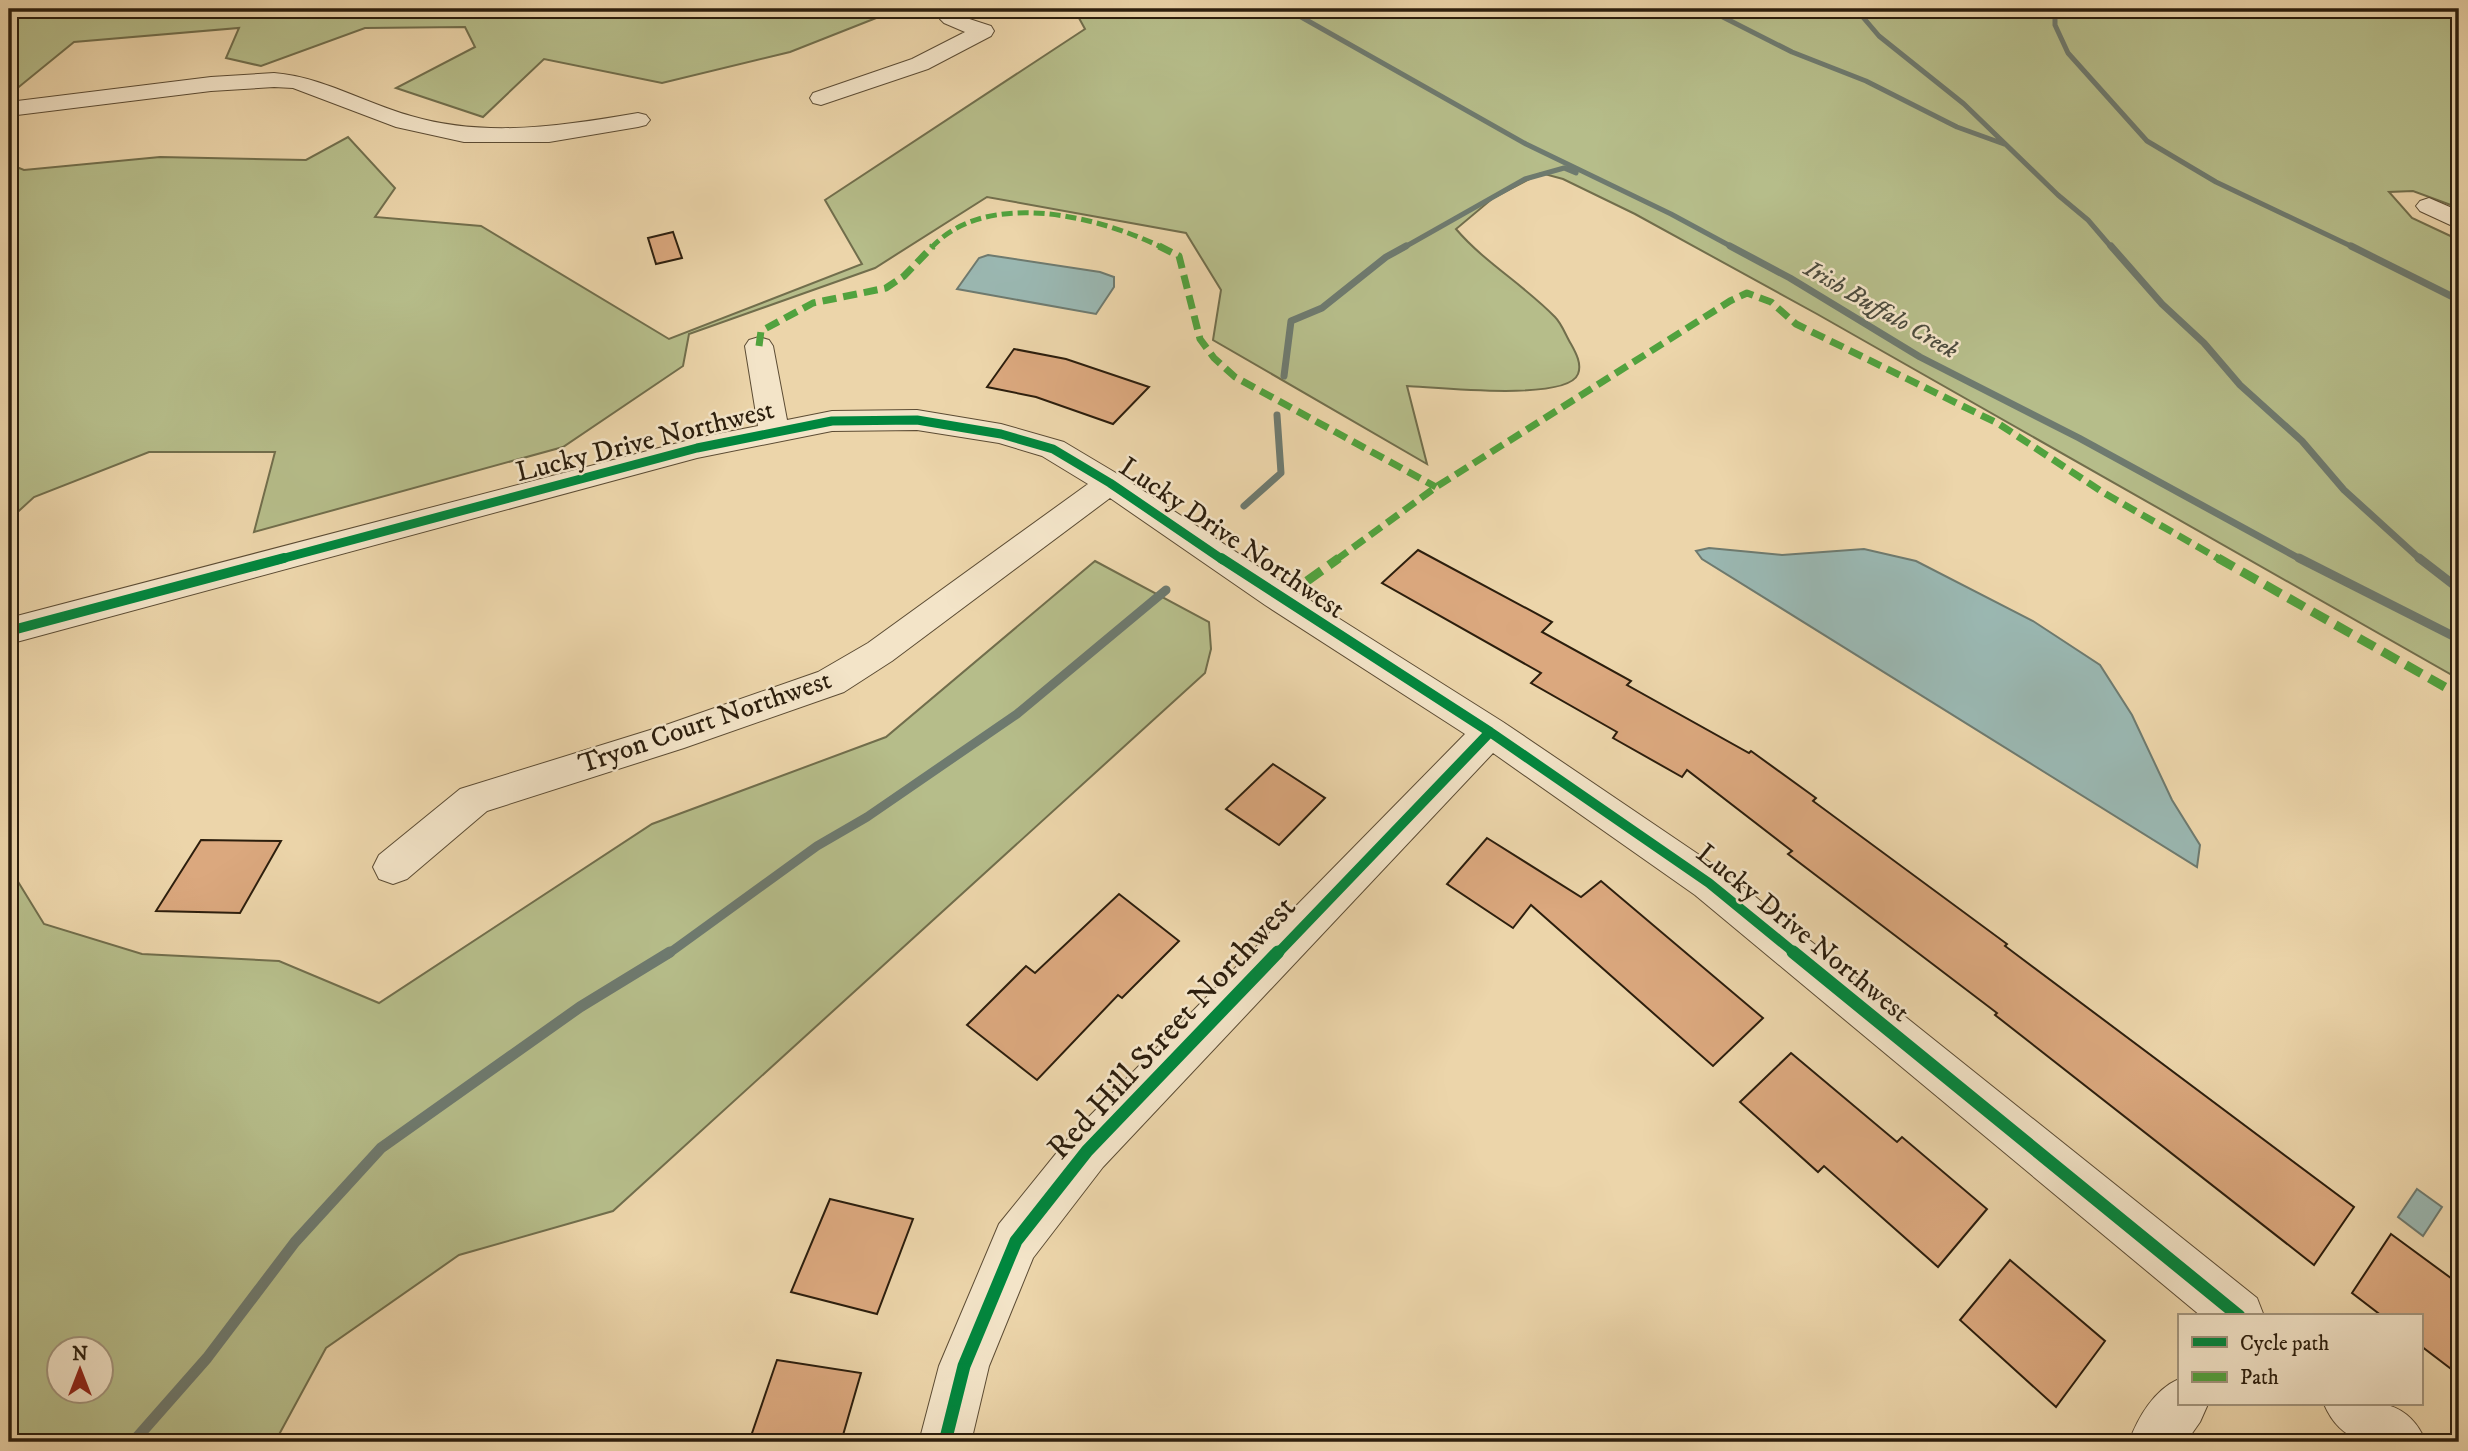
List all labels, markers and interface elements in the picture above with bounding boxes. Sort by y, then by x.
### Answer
water label: Irish Buffalo Creek [1797,253,1963,366]
street label: Lucky Drive Northwest [512,392,778,490]
street label: Lucky Drive Northwest [1112,449,1352,627]
street label: Tryon Court Northwest [574,662,836,782]
street label: Lucky Drive Northwest [1689,836,1917,1030]
street label: Red Hill Street Northwest [1039,888,1305,1168]
legend [2178,1314,2422,1406]
text: Cycle path [2240,1331,2329,1357]
north arrow [46,1336,116,1406]
text: N [72,1343,88,1366]
text: Path [2240,1365,2279,1391]

